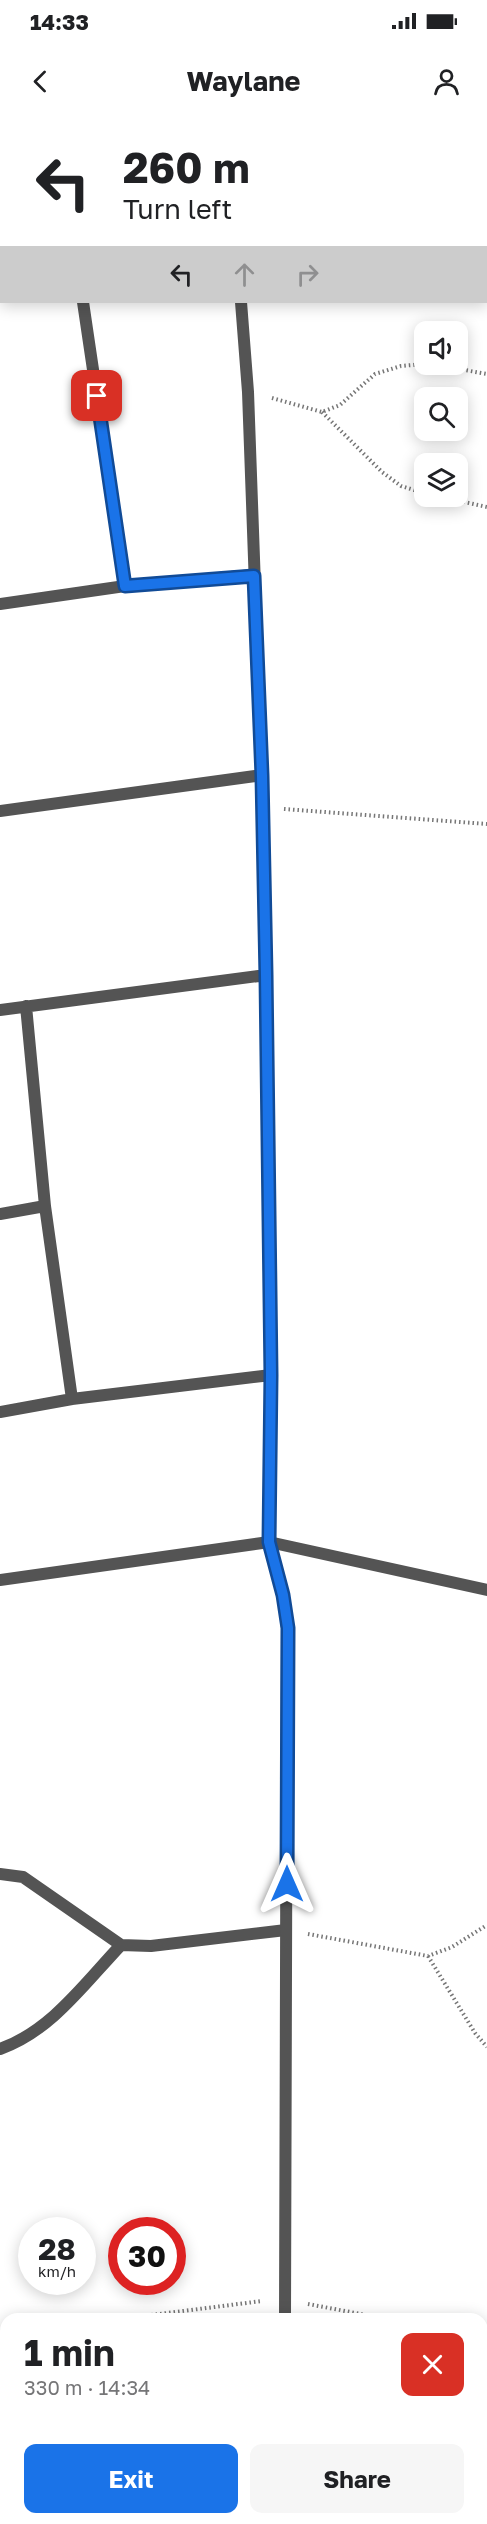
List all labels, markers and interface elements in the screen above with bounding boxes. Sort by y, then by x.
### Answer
text: 14:33 [30,8,89,35]
icon: back [24,65,57,98]
text: Waylane [186,65,301,97]
icon: person [430,65,463,98]
text: 260 m [123,142,250,192]
icon: left [24,144,102,222]
text: Turn left [123,193,232,225]
icon: left [165,258,198,291]
icon: ahead [228,258,261,291]
icon: right [291,258,324,291]
map controls [414,321,468,507]
button: sound [414,321,468,375]
pin [71,370,122,421]
icon: arrive [80,379,113,412]
button: search [414,387,468,441]
button: layers [414,453,468,507]
position arrow [255,1852,319,1916]
speed limit sign: 30 [108,2217,186,2295]
text: 28 [38,2231,76,2267]
text: km/h [38,2262,76,2280]
text: 1 min [24,2331,115,2374]
button: close [401,2333,464,2396]
text: 330 m · 14:34 [24,2375,150,2399]
button: Exit [24,2444,238,2513]
button: Share [250,2444,464,2513]

